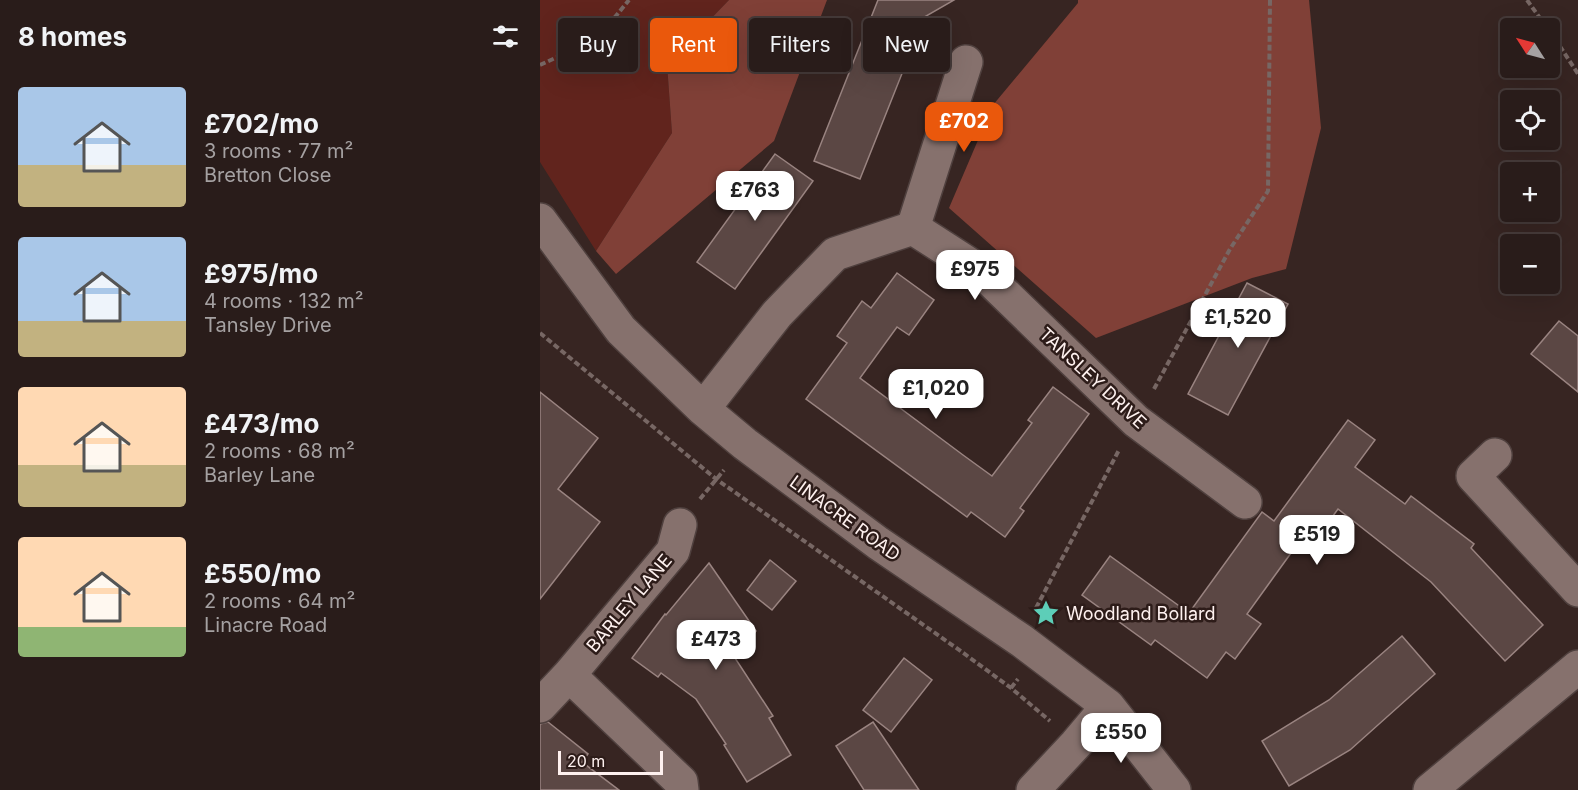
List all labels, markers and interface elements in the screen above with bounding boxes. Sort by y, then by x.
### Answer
chip: Buy [558,18,638,72]
chip: Rent [650,18,737,72]
chip: Filters [749,18,851,72]
chip: New [863,18,950,72]
north arrow [1500,18,1560,78]
map controls [1500,18,1560,294]
icon: filters [489,20,522,53]
text: 8 homes [18,21,127,52]
button: locate [1500,90,1560,150]
pin: £702 [928,102,1000,153]
text: £702/mo [204,108,319,139]
text: £702 [939,109,989,133]
icon: home [66,111,138,183]
text: 3 rooms · 77 m² [204,139,353,163]
button: + [1500,162,1560,222]
text: Bretton Close [204,163,331,187]
pin: £763 [719,171,791,222]
text: £763 [730,178,780,202]
button: − [1500,234,1560,294]
pin: £975 [939,250,1011,301]
text: £975 [950,257,1000,281]
text: £975/mo [204,258,318,289]
icon: home [66,261,138,333]
text: 4 rooms · 132 m² [204,289,363,313]
pin: £1,520 [1189,298,1287,349]
text: £1,520 [1205,305,1271,329]
text: Tansley Drive [204,313,332,337]
street label: TANSLEY DRIVE [1035,323,1151,433]
pin: £1,020 [887,369,985,420]
text: £1,020 [902,376,970,400]
text: £473/mo [204,408,319,439]
icon: home [66,411,138,483]
text: 2 rooms · 68 m² [204,439,355,463]
text: Barley Lane [204,463,315,487]
street label: LINACRE ROAD [786,471,904,565]
pin: £519 [1281,515,1353,566]
text: £519 [1293,522,1341,546]
street label: BARLEY LANE [582,550,676,656]
text: £550/mo [204,558,321,589]
icon: home [66,561,138,633]
text: 2 rooms · 64 m² [204,589,355,613]
place icon: Woodland Bollard [1031,598,1061,628]
place label: Woodland Bollard [1066,603,1216,624]
text: Linacre Road [204,613,327,637]
pin: £473 [680,620,752,671]
text: £473 [691,627,741,651]
pin: £550 [1085,713,1157,764]
text: £550 [1095,720,1147,744]
scale bar [558,748,663,776]
text: 20 m [567,751,605,771]

